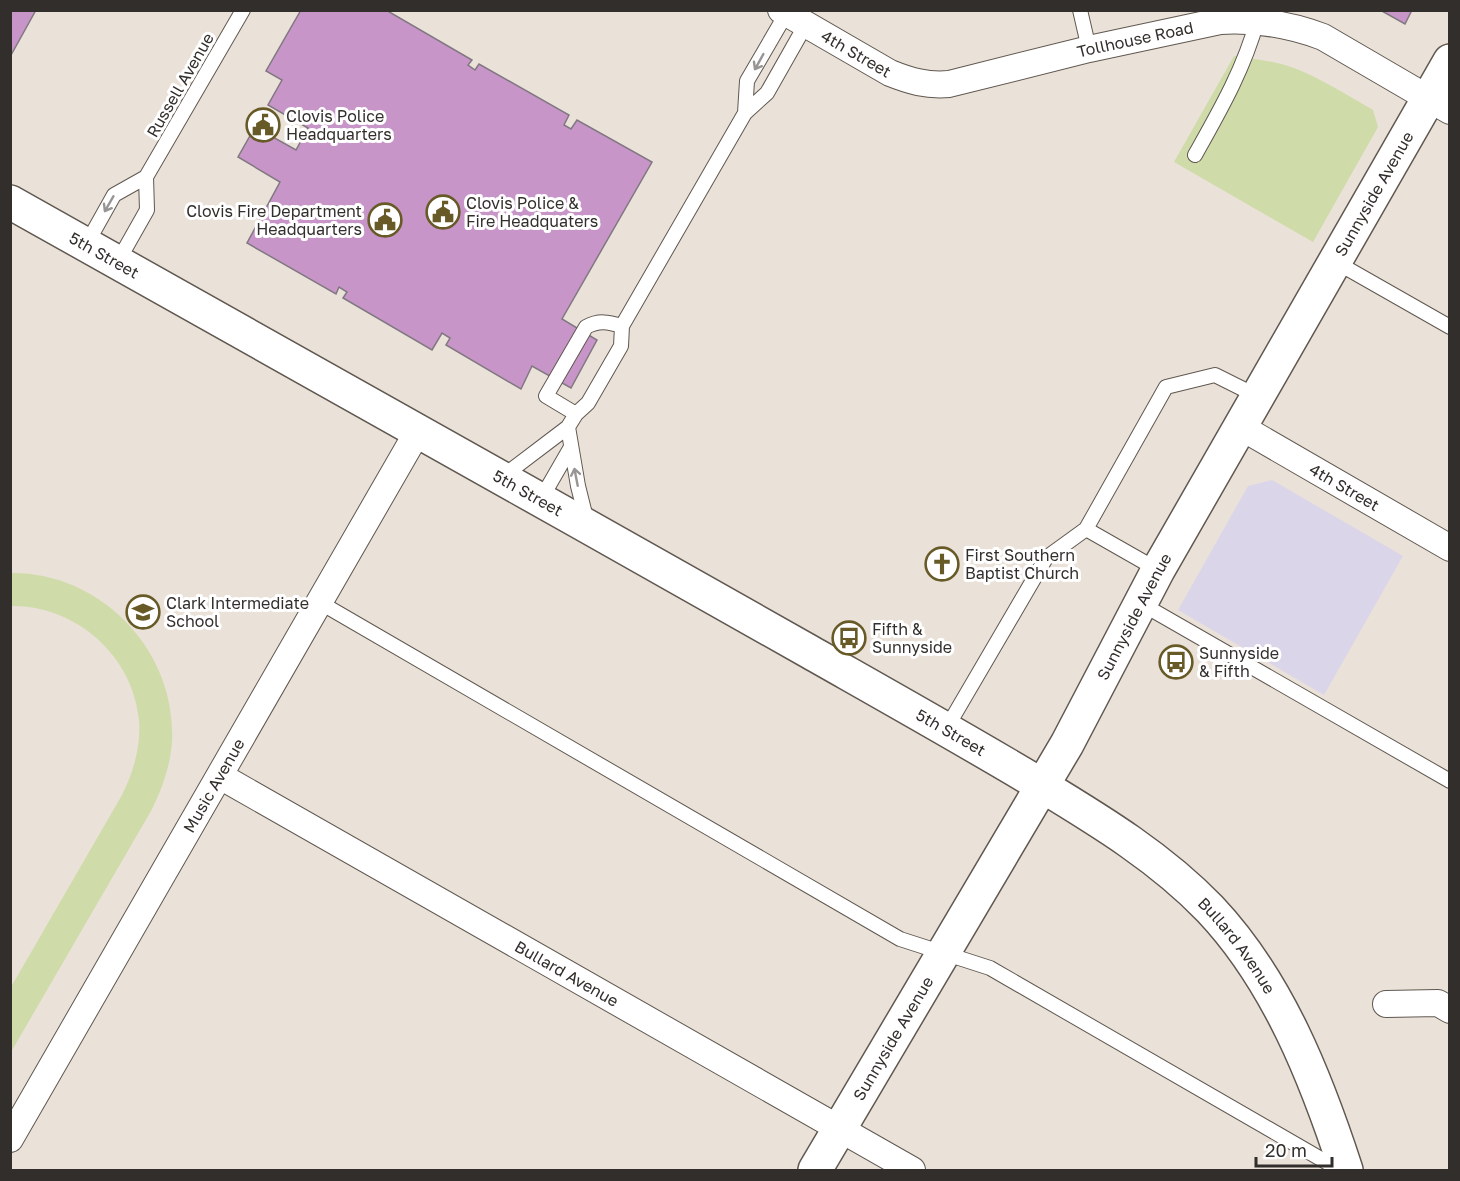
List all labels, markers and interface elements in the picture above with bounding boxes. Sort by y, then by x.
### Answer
street label: Tollhouse Road [1075,17,1195,62]
street label: 4th Street [818,26,895,82]
street label: Russell Avenue [142,29,218,141]
one-way arrow [753,52,764,70]
place label: Clovis Police Headquarters [286,106,392,144]
public building icon: Clovis Police Headquarters [245,107,281,143]
street label: Sunnyside Avenue [1330,128,1417,260]
place label: Clovis Police & Fire Headquaters [466,193,598,231]
public building icon: Clovis Police & Fire Headquaters [425,194,461,230]
one-way arrow [103,195,115,212]
place label: Clovis Fire Department Headquarters [186,201,362,239]
public building icon: Clovis Fire Department Headquarters [367,202,403,238]
street label: 5th Street [66,228,143,283]
street label: 4th Street [1306,459,1383,515]
street label: 5th Street [489,465,566,520]
one-way arrow [570,467,581,487]
place label: First Southern Baptist Church [965,545,1079,583]
church icon: First Southern Baptist Church [924,546,960,582]
street label: Sunnyside Avenue [1092,549,1176,683]
place label: Clark Intermediate School [166,593,309,631]
school or university icon: Clark Intermediate School [125,594,161,630]
place label: Fifth & Sunnyside [872,619,952,657]
bus stop icon: Fifth & Sunnyside [831,620,867,656]
place label: Sunnyside & Fifth [1199,643,1279,681]
bus stop icon: Sunnyside & Fifth [1158,644,1194,680]
street label: 5th Street [913,704,989,760]
street label: Music Avenue [179,735,249,836]
street label: Bullard Avenue [1194,893,1280,997]
street label: Bullard Avenue [511,936,622,1011]
street label: Sunnyside Avenue [848,973,937,1104]
scale bar [1256,1130,1332,1168]
text: 20 m [1265,1139,1307,1161]

